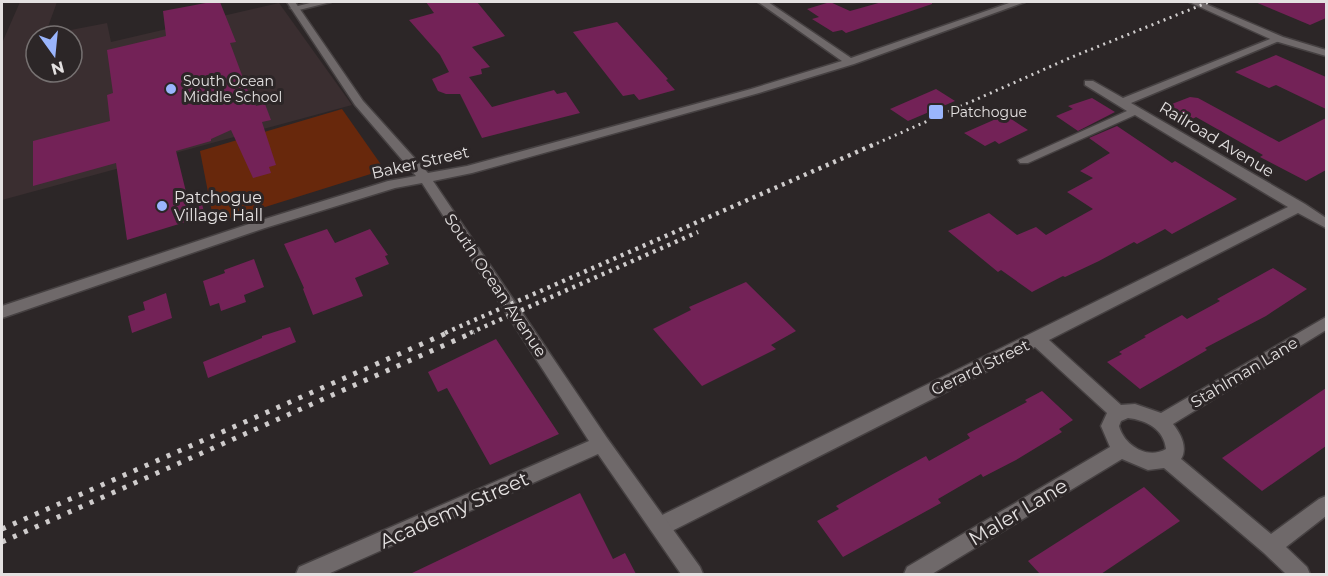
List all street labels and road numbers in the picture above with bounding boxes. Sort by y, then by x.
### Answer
street label: Railroad Avenue [1156,98,1278,181]
street label: Baker Street [370,142,471,183]
street label: South Ocean Avenue [441,210,551,361]
street label: Stahlman Lane [1187,333,1301,412]
street label: Gerard Street [928,335,1033,399]
street label: Academy Street [376,466,532,554]
street label: Maler Lane [964,473,1072,551]

